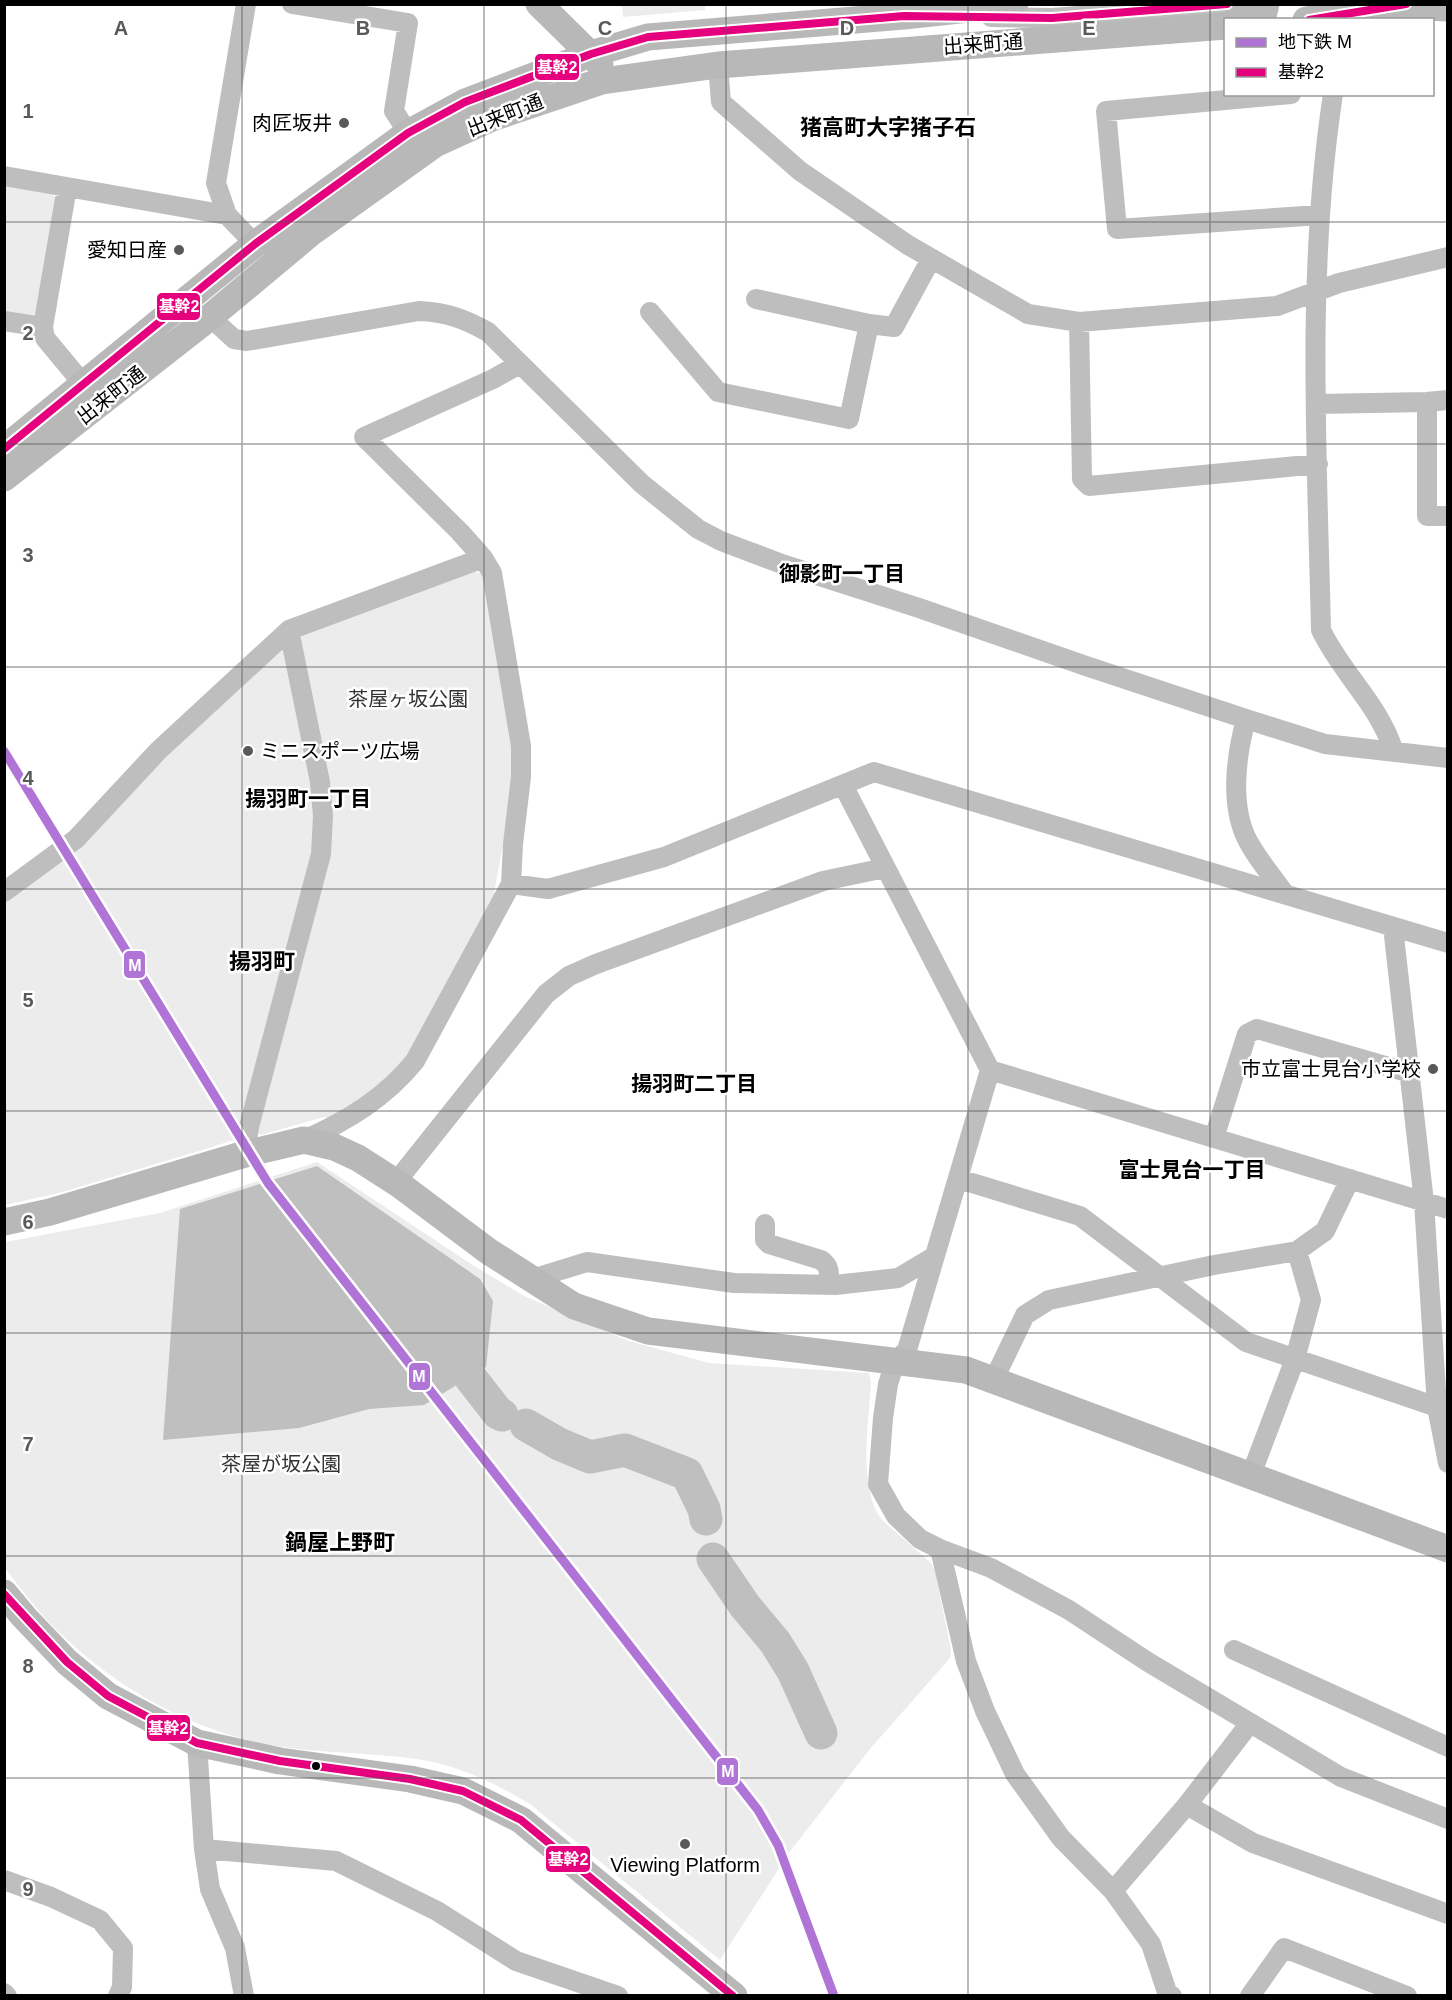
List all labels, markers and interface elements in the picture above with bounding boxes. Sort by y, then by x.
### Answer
text: A [114,17,128,39]
text: B [356,17,370,39]
text: C [598,17,612,39]
text: D [840,17,854,39]
text: E [1082,17,1096,39]
legend [1224,18,1434,96]
street label: 出来町通 [942,30,1024,58]
text: 地下鉄 M [1278,32,1352,52]
line badge: 基幹2 [534,53,580,81]
text: 基幹2 [537,59,578,76]
text: 基幹2 [1278,62,1324,82]
street label: 出来町通 [464,90,546,140]
text: 1 [22,100,34,122]
place label: 肉匠坂井 [252,112,332,134]
district label: 猪高町大字猪子石 [800,115,976,140]
marker: 肉匠坂井 [337,116,351,130]
place label: 愛知日産 [87,239,167,261]
marker: 愛知日産 [172,243,186,257]
line badge: 基幹2 [156,292,201,321]
text: 基幹2 [159,298,200,315]
text: 2 [22,322,34,344]
street label: 出来町通 [73,362,149,428]
text: 3 [22,544,34,566]
district label: 御影町一丁目 [779,562,905,585]
park label: 茶屋ヶ坂公園 [348,688,468,710]
place label: ミニスポーツ広場 [260,740,420,762]
marker: ミニスポーツ広場 [241,744,255,758]
text: 4 [22,767,34,789]
district label: 揚羽町一丁目 [245,787,371,810]
district label: 揚羽町 [229,949,295,974]
line badge: M [123,950,146,979]
text: M [128,957,142,974]
text: 5 [22,989,34,1011]
place label: 市立富士見台小学校 [1241,1058,1421,1080]
marker: 市立富士見台小学校 [1426,1062,1440,1076]
district label: 揚羽町二丁目 [631,1072,757,1095]
district label: 富士見台一丁目 [1119,1158,1266,1181]
text: 6 [22,1211,34,1233]
line badge: M [408,1362,431,1391]
text: M [412,1368,426,1385]
text: 7 [22,1433,34,1455]
park label: 茶屋が坂公園 [221,1453,341,1475]
district label: 鍋屋上野町 [285,1530,395,1555]
text: 8 [22,1655,34,1677]
line badge: 基幹2 [146,1714,191,1742]
text: 基幹2 [148,1720,189,1737]
line badge: M [716,1757,739,1786]
unlabelled marker [310,1760,322,1772]
text: M [721,1763,735,1780]
marker: Viewing Platform [678,1837,692,1851]
line badge: 基幹2 [545,1845,591,1873]
text: 基幹2 [548,1851,589,1868]
place label: Viewing Platform [610,1854,760,1876]
text: 9 [22,1878,34,1900]

